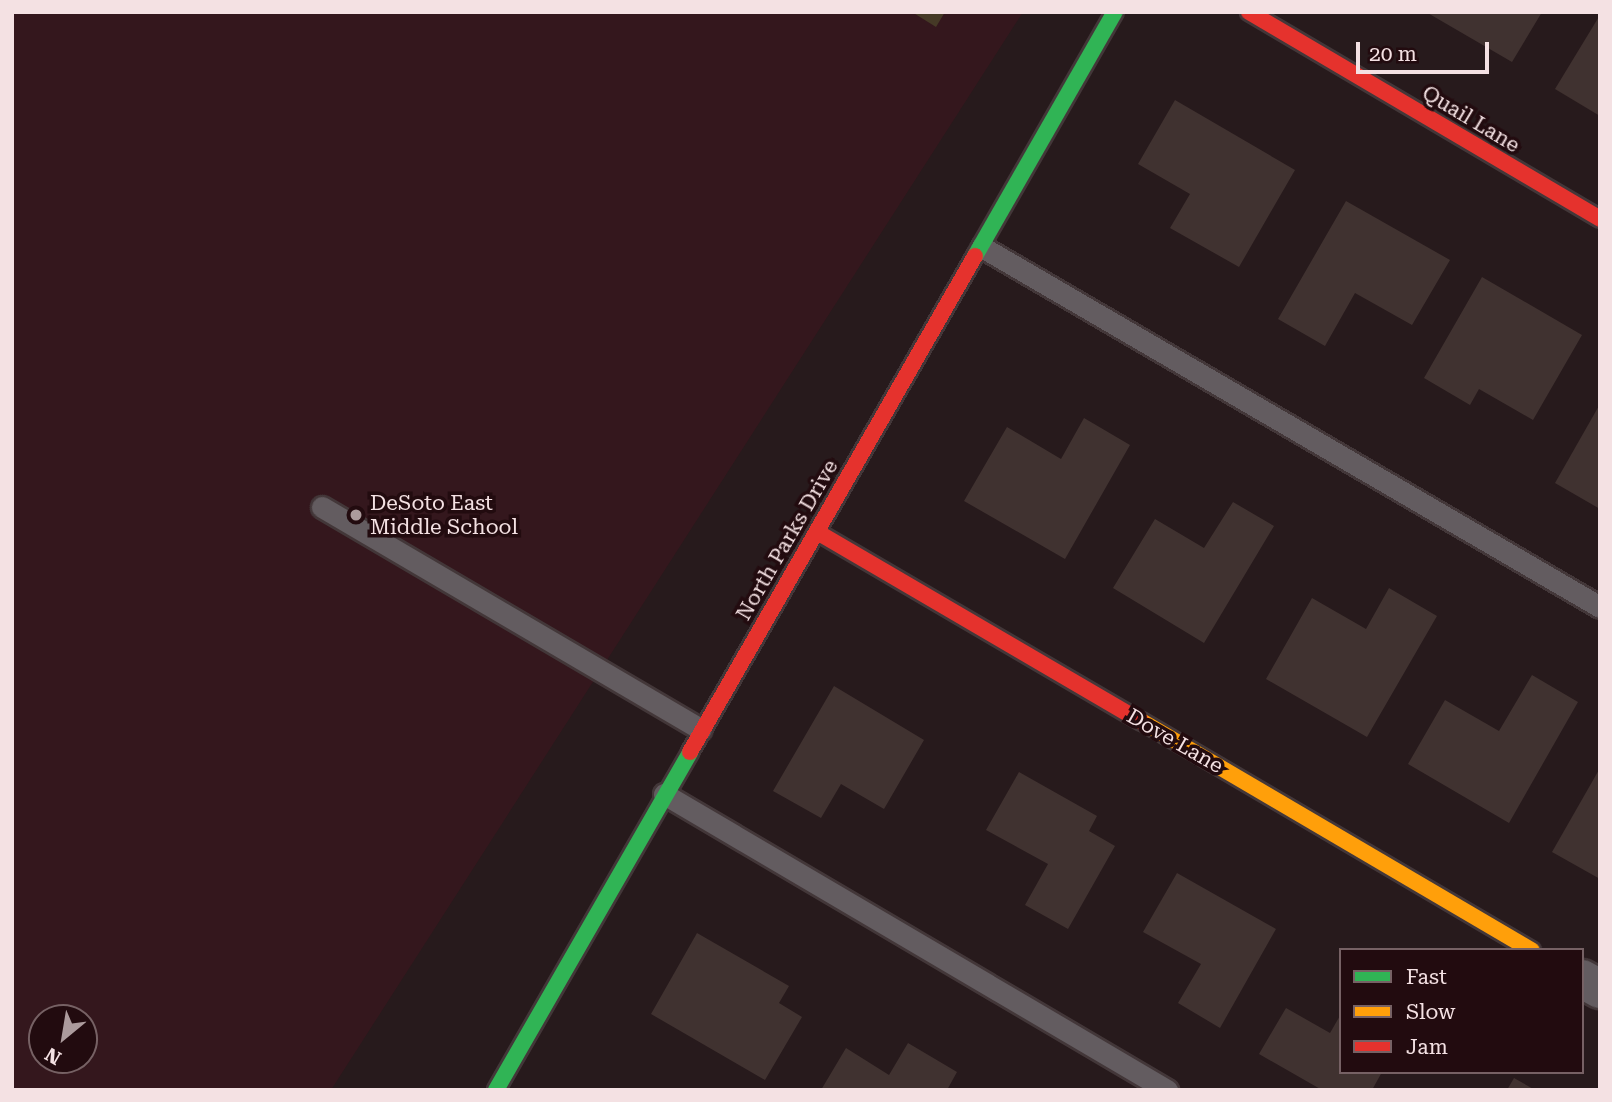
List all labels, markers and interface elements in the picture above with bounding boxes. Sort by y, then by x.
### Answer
scale bar [1360,28,1493,72]
text: 20 m [1369,42,1417,66]
street label: Quail Lane [1418,80,1524,158]
street label: North Parks Drive [731,455,843,625]
place label: DeSoto East Middle School [370,490,518,540]
marker: DeSoto East Middle School [348,507,364,523]
street label: Dove Lane [1122,703,1228,779]
legend [1339,948,1584,1074]
text: Fast [1406,965,1447,989]
text: Slow [1406,1000,1455,1024]
north arrow [28,1004,98,1074]
text: Jam [1406,1035,1448,1059]
text: N [41,1042,65,1070]

